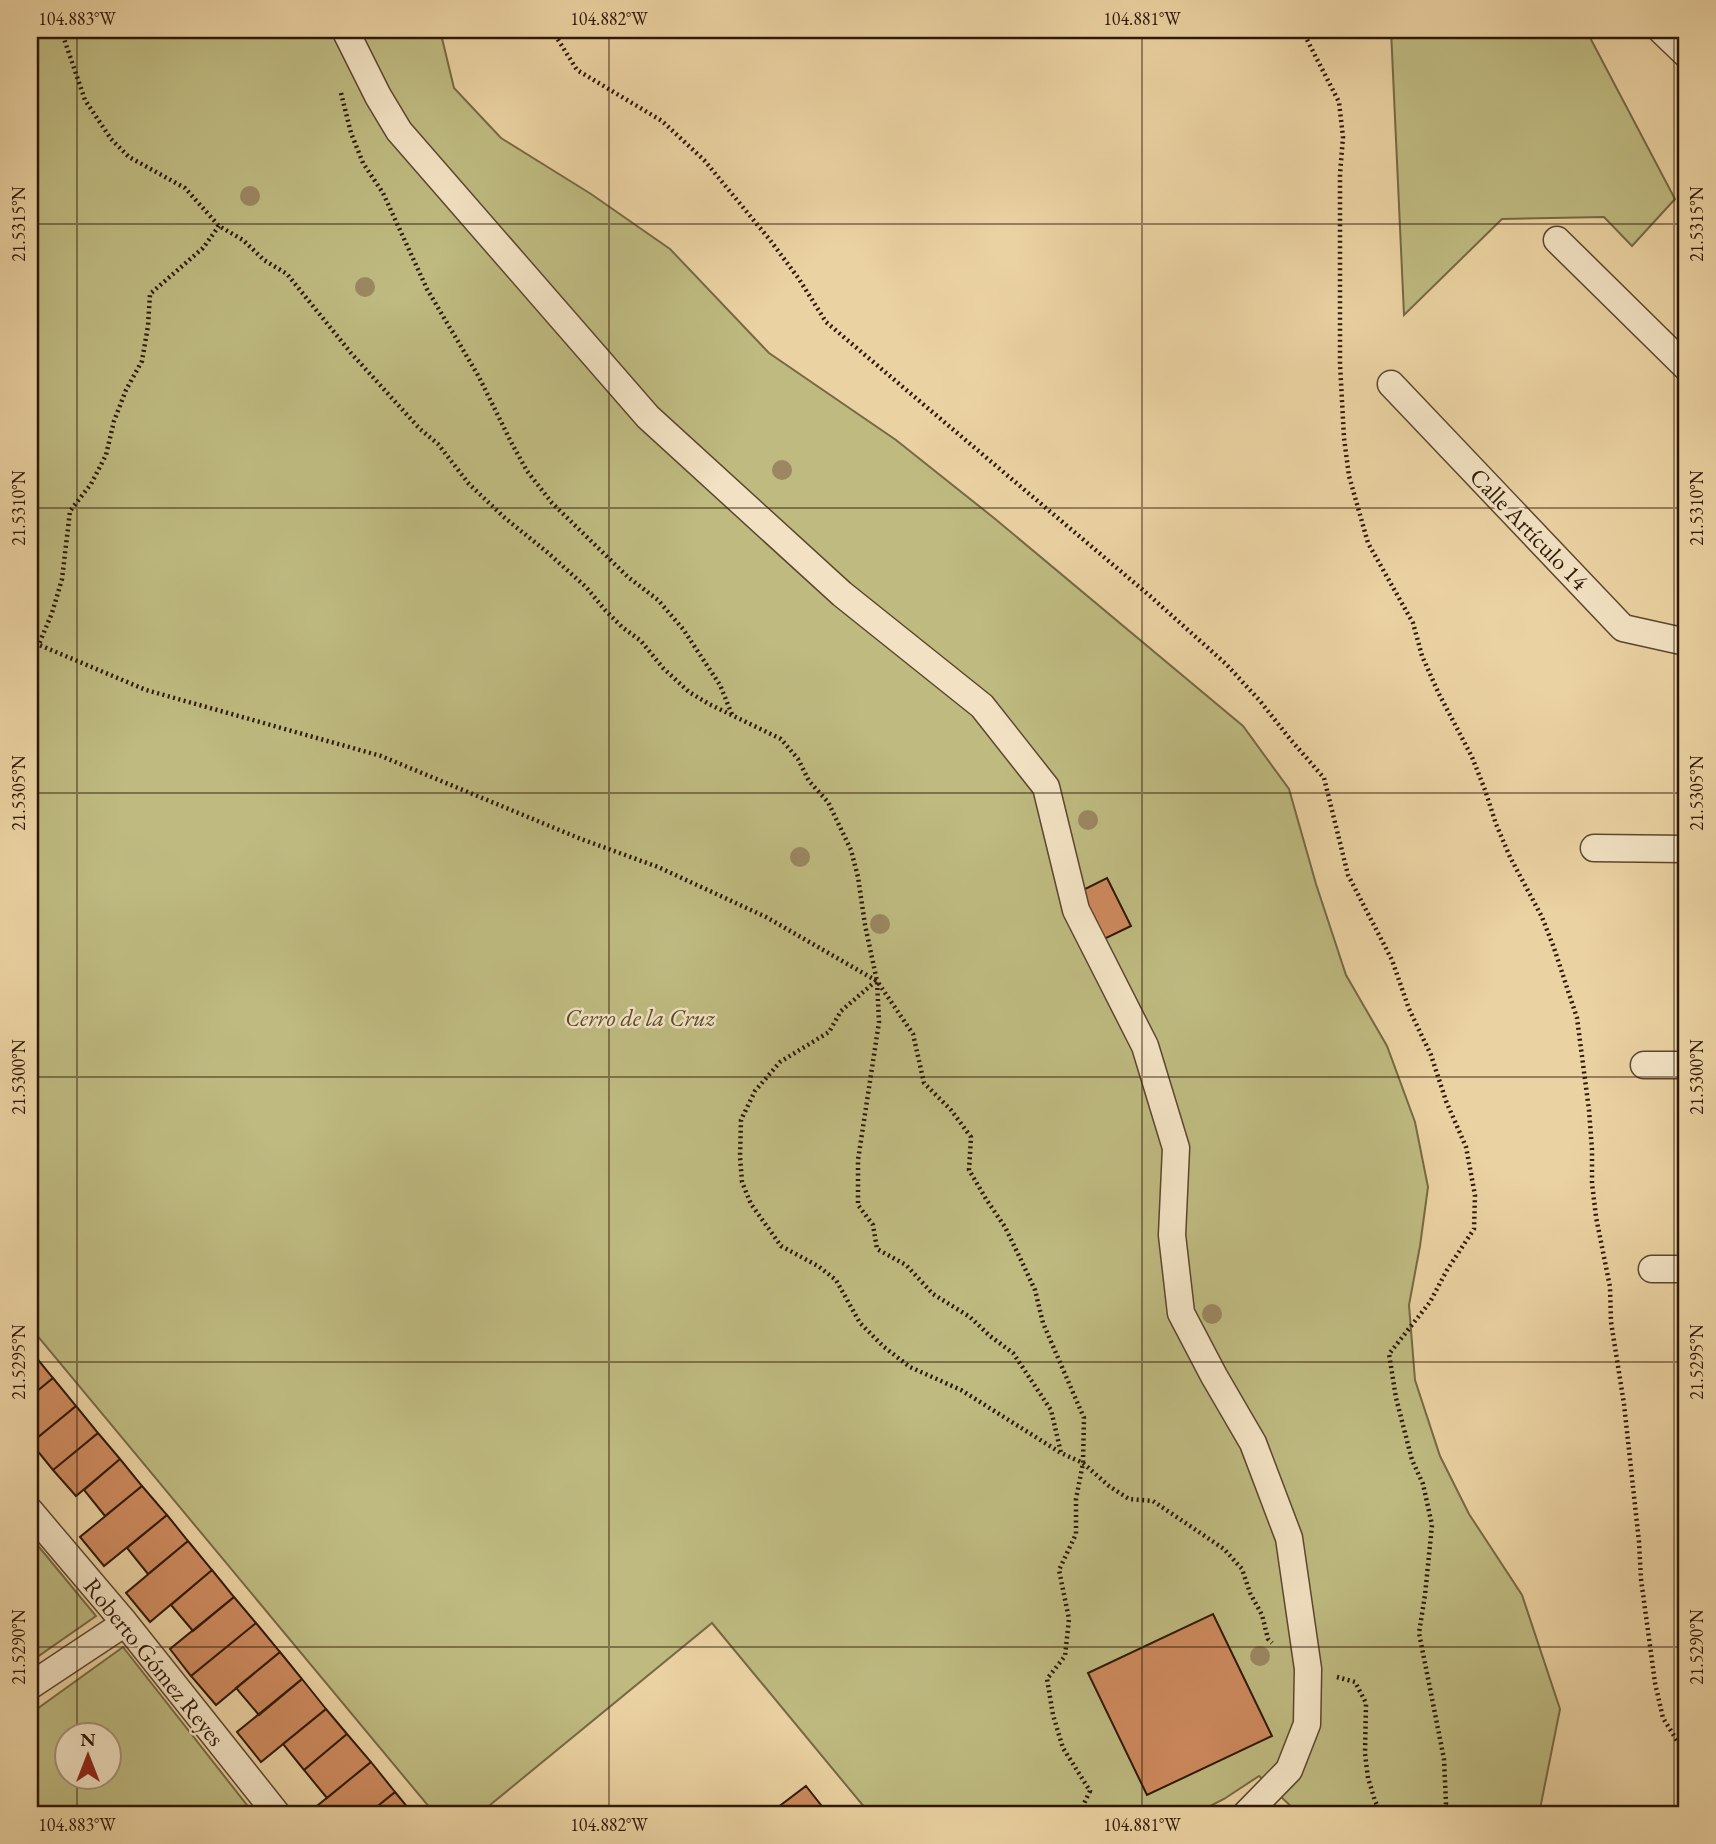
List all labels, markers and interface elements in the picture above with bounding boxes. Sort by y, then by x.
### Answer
text: 104.883°W [38,7,116,30]
text: 104.882°W [570,7,648,30]
text: 104.881°W [1103,7,1181,30]
text: 21.5315°N [7,186,30,262]
text: 21.5315°N [1685,186,1708,262]
street label: Calle Artículo 14 [1463,461,1596,597]
text: 21.5310°N [7,470,30,546]
text: 21.5310°N [1685,470,1708,546]
text: 21.5305°N [7,755,30,831]
text: 21.5305°N [1685,755,1708,831]
park label: Cerro de la Cruz [565,1002,715,1033]
text: 21.5300°N [7,1039,30,1115]
text: 21.5300°N [1685,1039,1708,1115]
text: 21.5295°N [7,1324,30,1400]
text: 21.5295°N [1685,1324,1708,1400]
street label: Roberto Gómez Reyes [77,1571,232,1752]
text: 21.5290°N [7,1609,30,1685]
text: 21.5290°N [1685,1609,1708,1685]
north arrow [52,1722,122,1792]
text: N [80,1727,96,1752]
text: 104.883°W [38,1813,116,1836]
text: 104.882°W [570,1813,648,1836]
text: 104.881°W [1103,1813,1181,1836]

